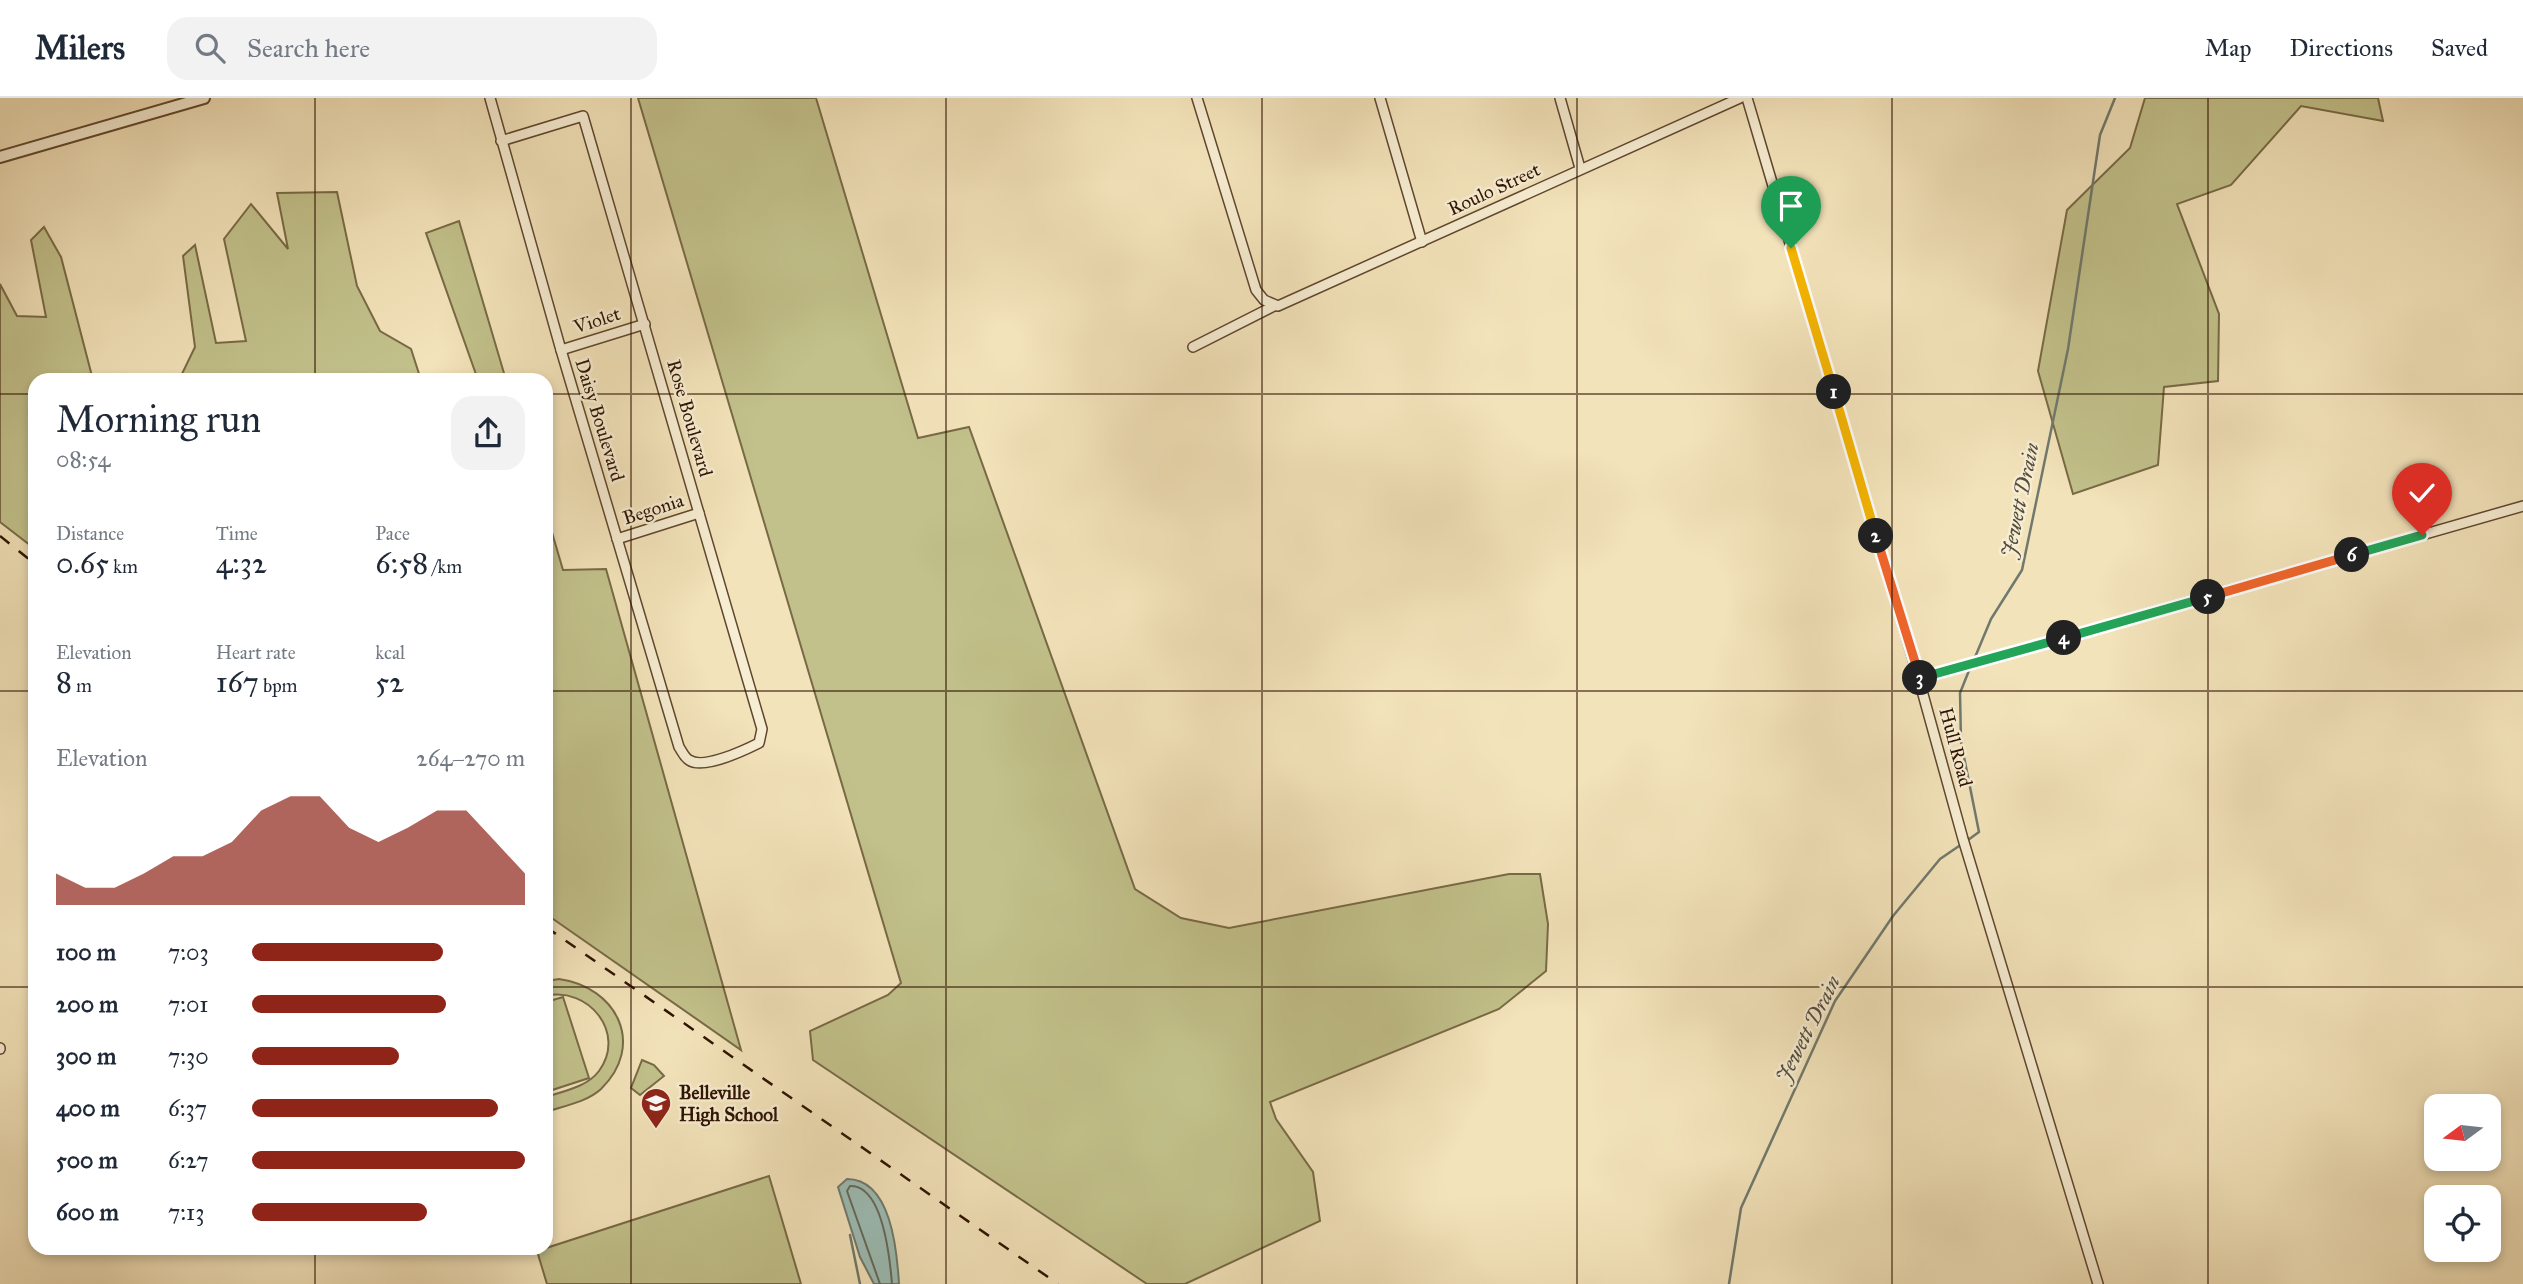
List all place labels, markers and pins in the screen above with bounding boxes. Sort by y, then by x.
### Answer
pin [1761,176,1821,248]
pin: 1 [1816,374,1852,410]
pin [2392,463,2452,535]
pin: 2 [1858,518,1894,554]
pin: 6 [2334,538,2370,573]
pin: 5 [2190,580,2226,614]
pin: 4 [2046,620,2082,656]
pin: 3 [1902,660,1938,696]
place label: Belleville High School [679,1081,779,1127]
school or university icon: Belleville High School [639,1086,673,1130]

